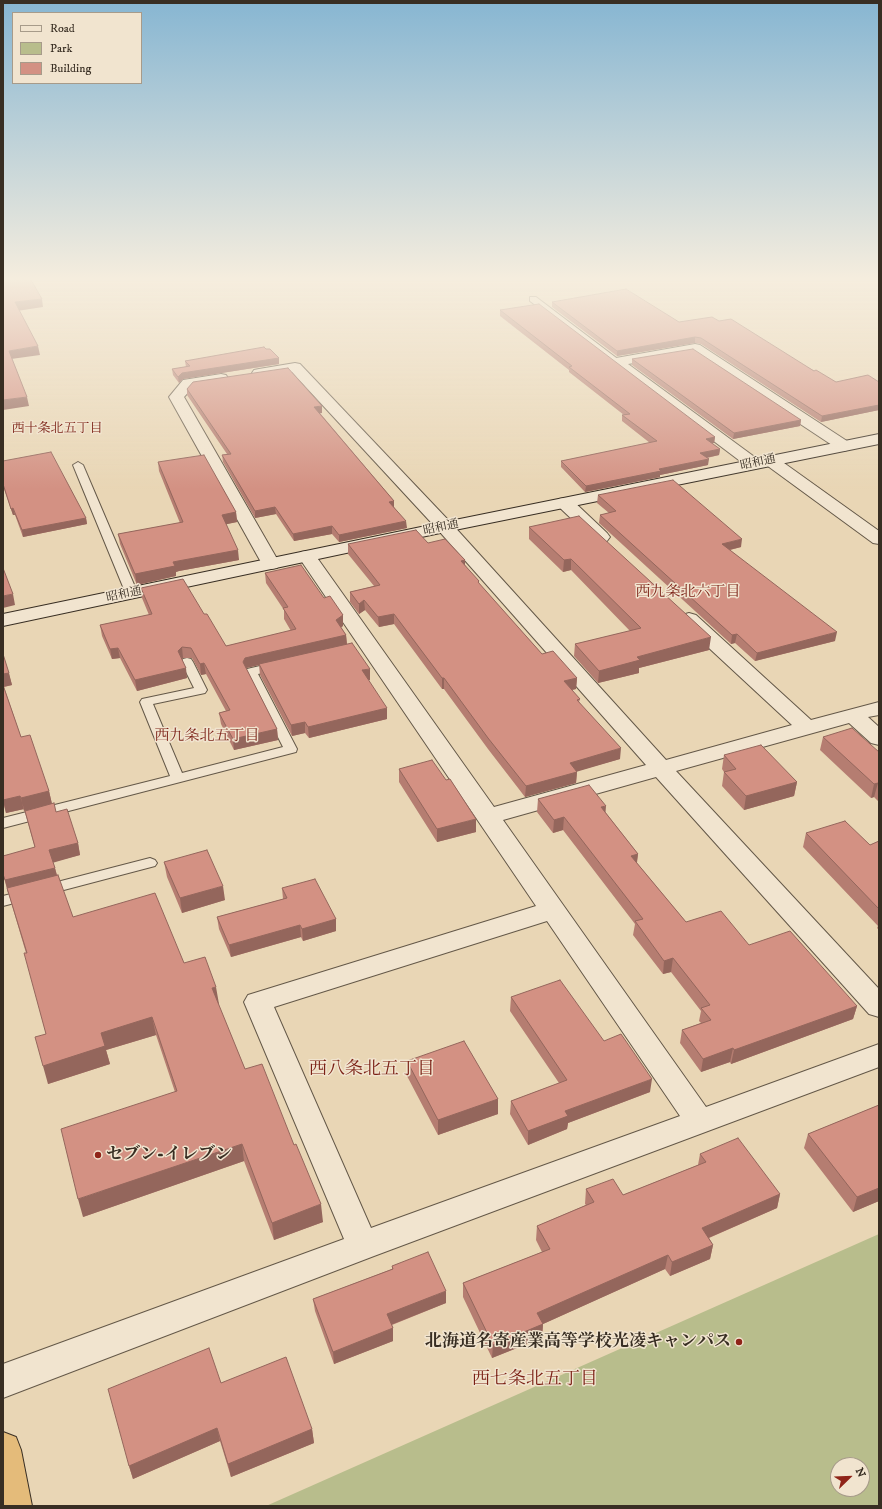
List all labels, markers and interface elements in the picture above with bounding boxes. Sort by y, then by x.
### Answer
legend [12,12,142,84]
text: Road [50,21,75,36]
text: Park [50,41,72,56]
text: Building [50,61,91,76]
district label: 西十条北五丁目 [12,421,102,437]
street label: 昭和通 [739,452,777,474]
street label: 昭和通 [422,517,460,539]
street label: 昭和通 [105,584,143,606]
district label: 西九条北六丁目 [636,584,740,602]
district label: 西九条北五丁目 [155,728,259,746]
district label: 西八条北五丁目 [309,1059,435,1081]
place label: セブン-イレブン [106,1145,232,1165]
marker: セブン-イレブン [93,1150,103,1160]
place label: 北海道名寄産業高等学校光凌キャンパス [425,1332,731,1352]
marker: 北海道名寄産業高等学校光凌キャンパス [734,1337,744,1347]
district label: 西七条北五丁目 [472,1369,598,1391]
north arrow [830,1457,870,1497]
text: N [852,1466,868,1480]

